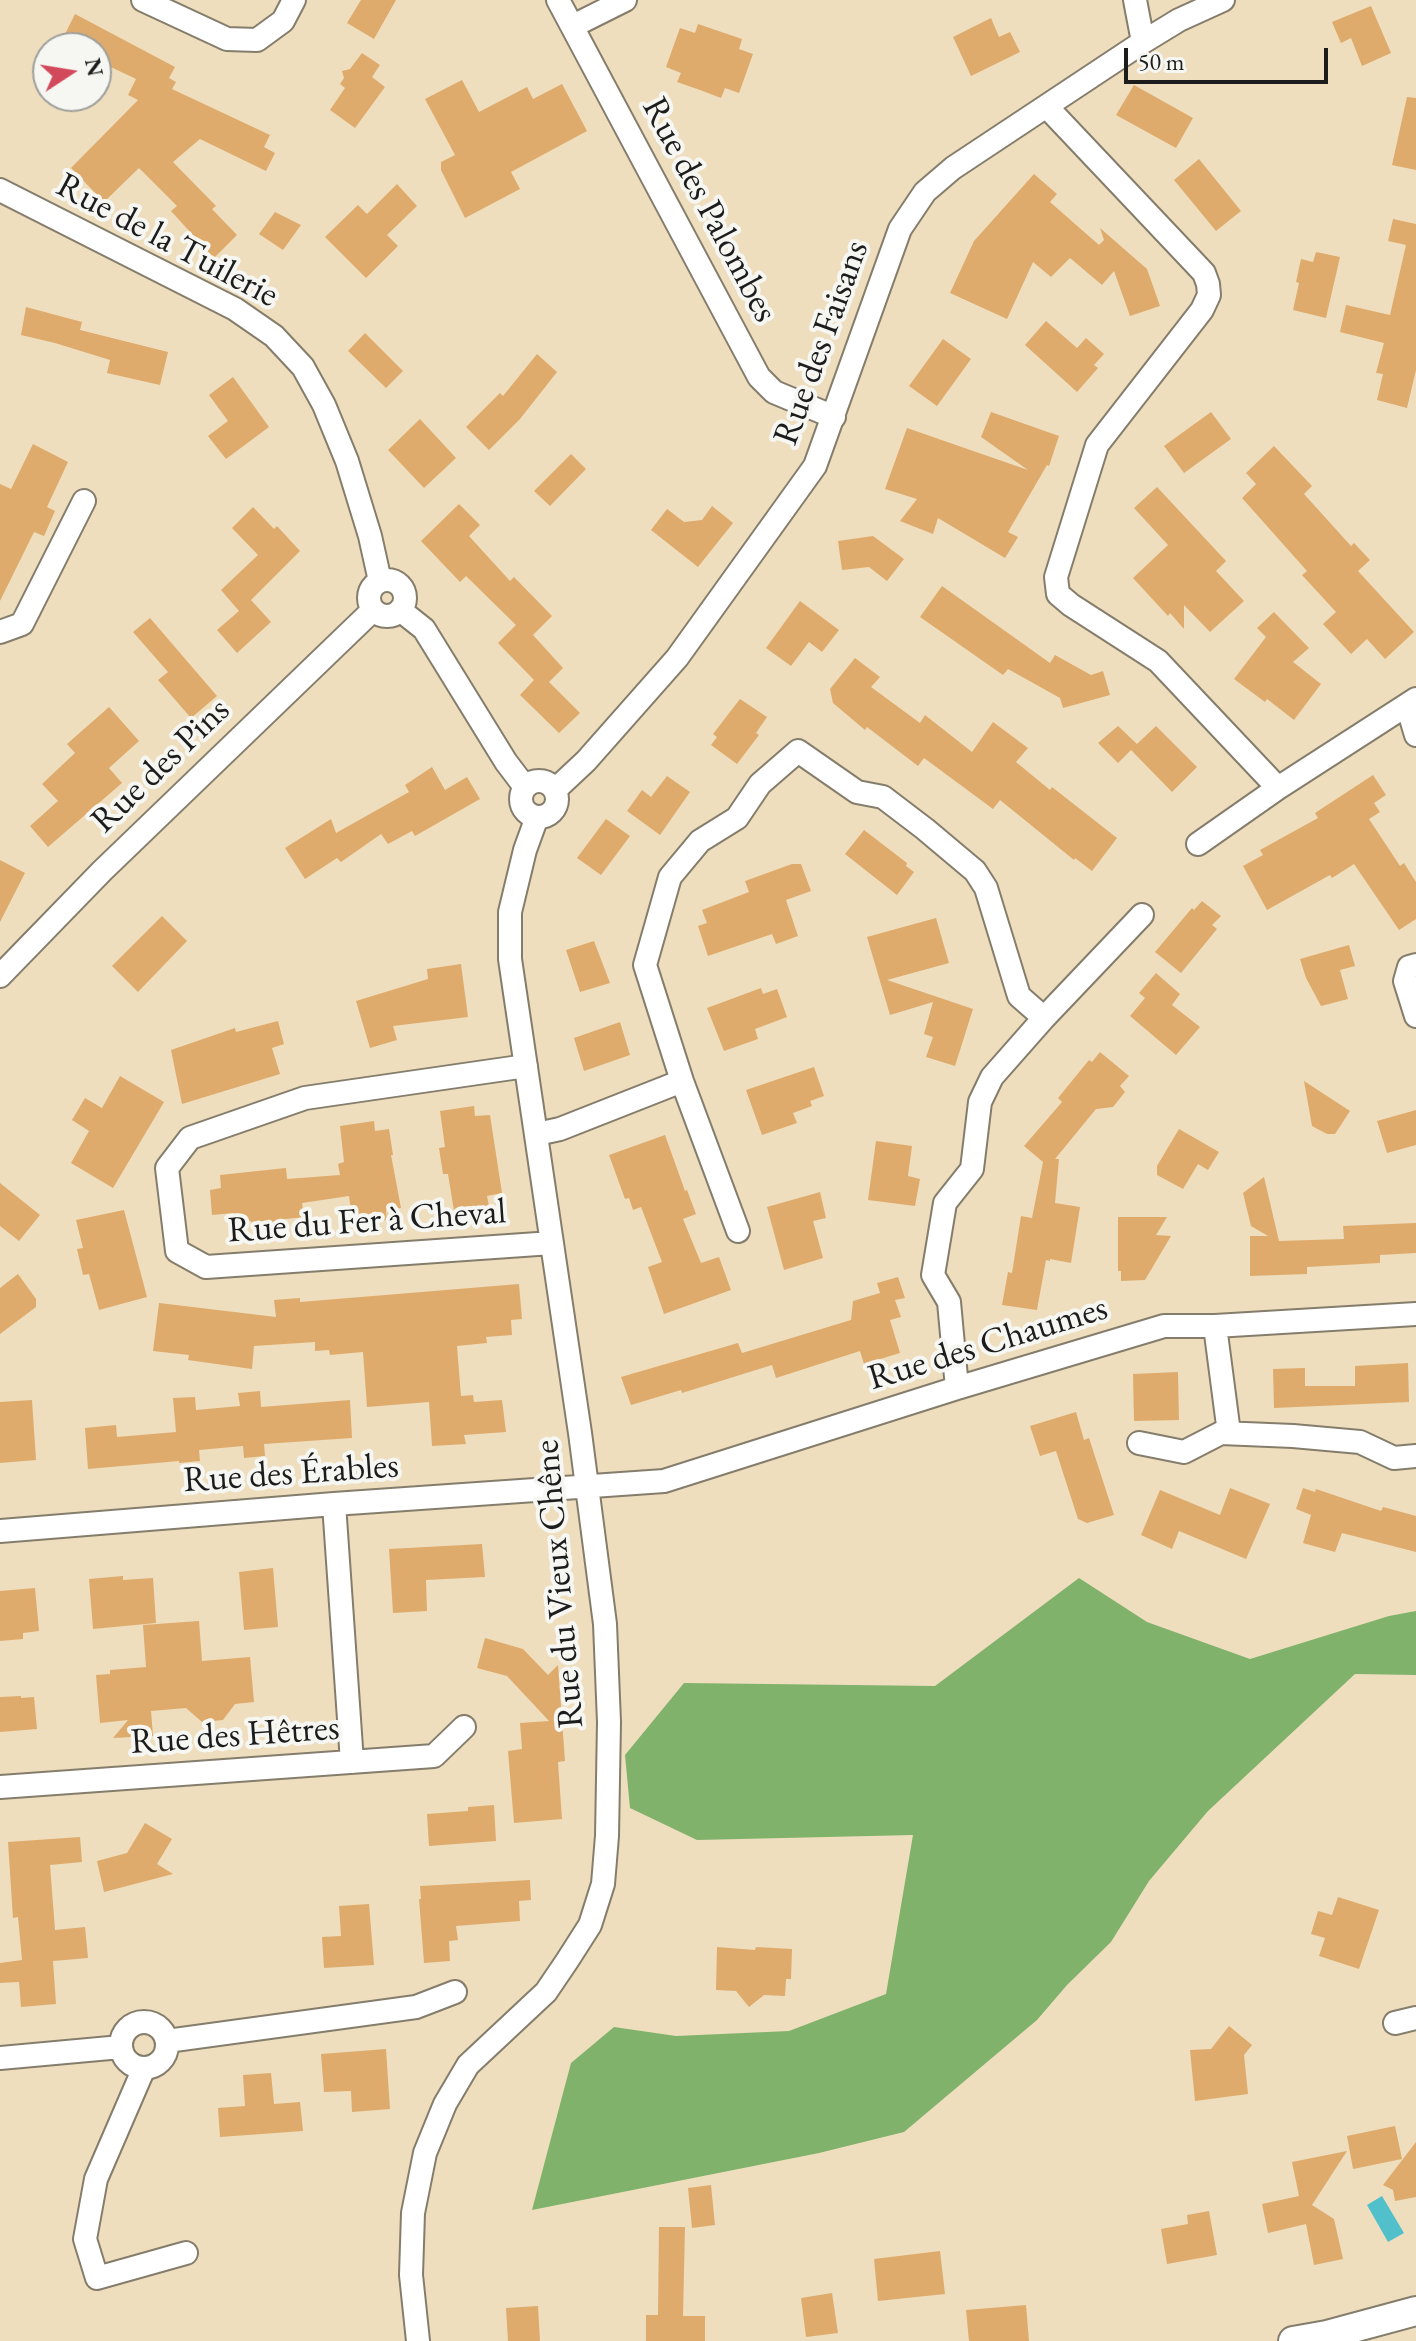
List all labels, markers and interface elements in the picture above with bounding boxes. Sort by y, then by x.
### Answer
north arrow [32,32,112,112]
scale bar [1128,32,1332,82]
text: 50 m [1138,46,1185,77]
text: N [78,56,110,79]
street label: Rue des Palombes [632,90,786,330]
street label: Rue de la Tuilerie [49,164,285,318]
street label: Rue des Faisans [765,235,879,451]
street label: Rue des Pins [83,689,239,843]
street label: Rue du Fer à Cheval [226,1191,508,1253]
street label: Rue des Chaumes [863,1287,1113,1401]
street label: Rue du Vieux Chêne [526,1438,594,1730]
street label: Rue des Érables [182,1445,400,1503]
street label: Rue des Hêtres [129,1707,341,1765]

